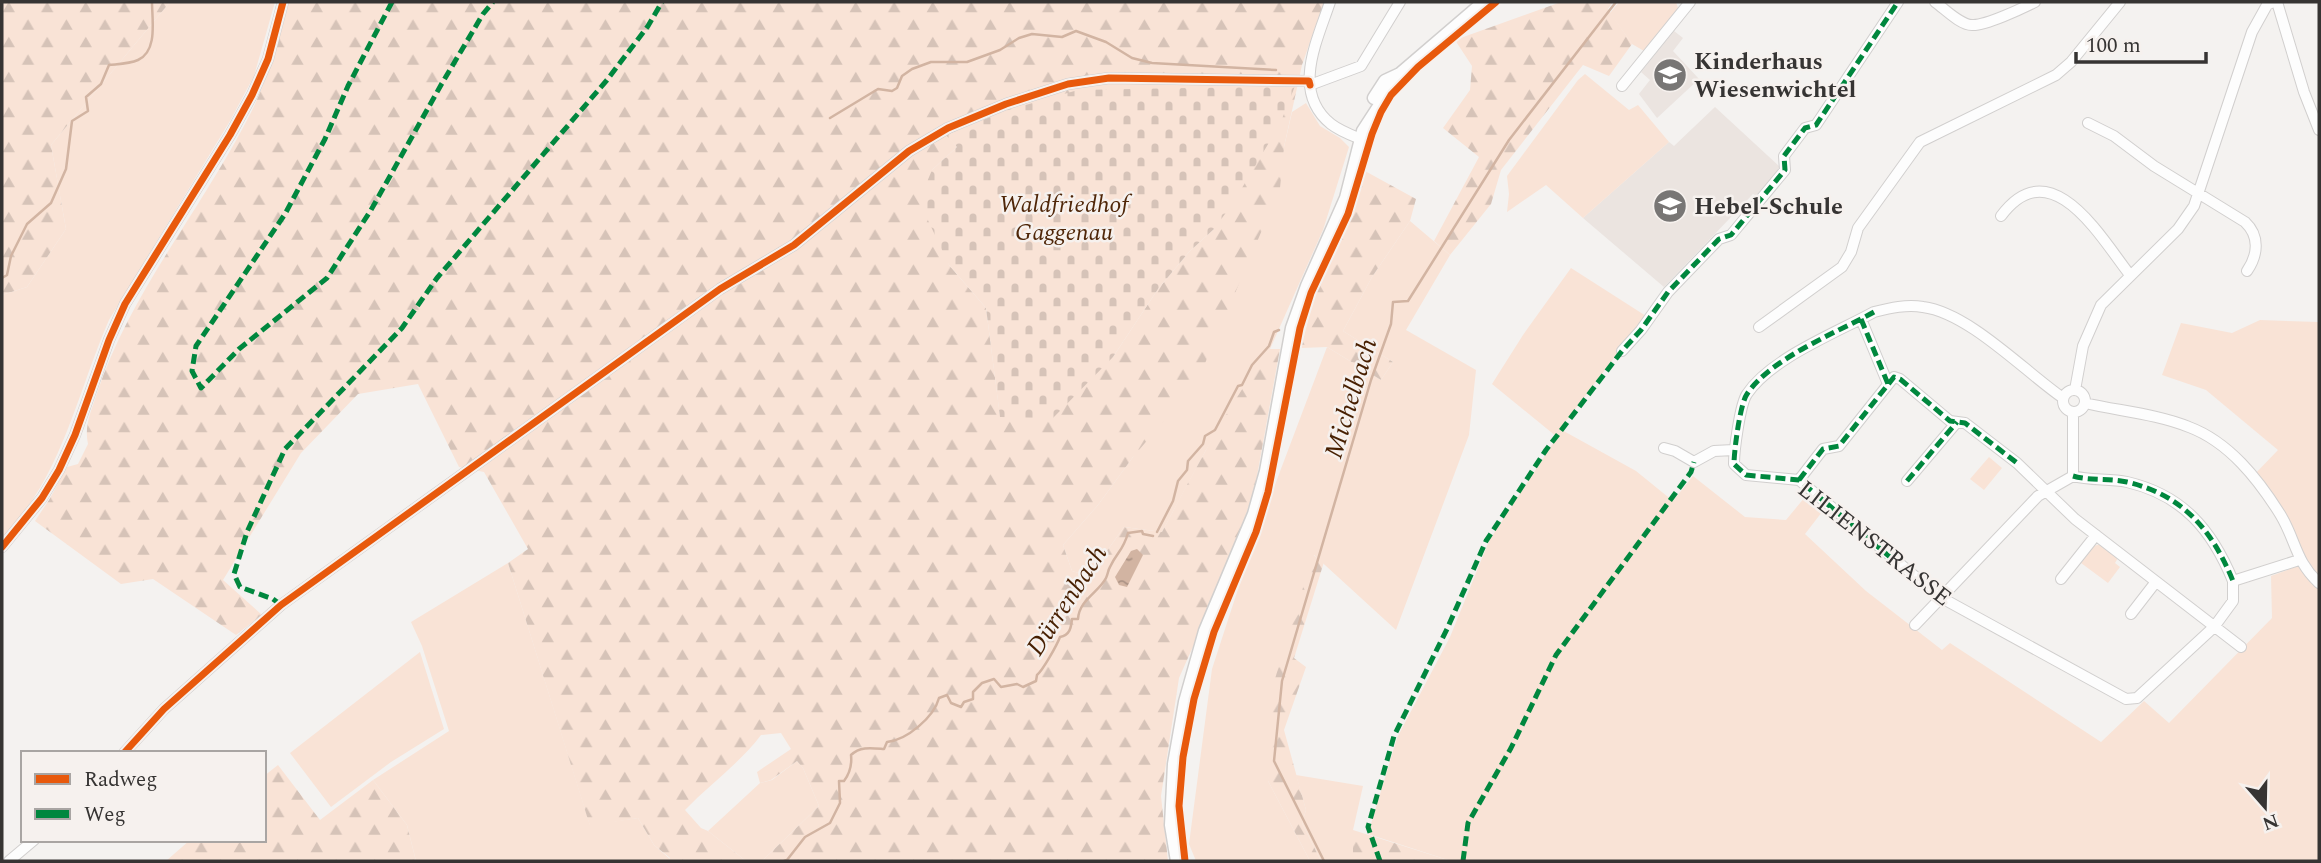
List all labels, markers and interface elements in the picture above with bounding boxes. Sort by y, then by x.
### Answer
scale bar [2076,21,2206,65]
text: 100 m [2086,30,2141,62]
place label: Kinderhaus Wiesenwichtel [1694,44,1857,108]
school or university icon: Kinderhaus Wiesenwichtel [1651,56,1689,94]
park label: Waldfriedhof Gaggenau [999,187,1133,251]
school or university icon: Hebel-Schule [1651,187,1689,225]
place label: Hebel-Schule [1694,189,1843,225]
water label: Michelbach [1314,333,1388,463]
street label: LILIENSTRASSE [1789,472,1959,616]
water label: Dürrenbach [1016,537,1118,664]
legend [21,751,266,842]
text: Radweg [84,764,158,796]
north arrow [2230,772,2300,842]
text: Weg [84,799,126,831]
text: N [2258,805,2283,838]

